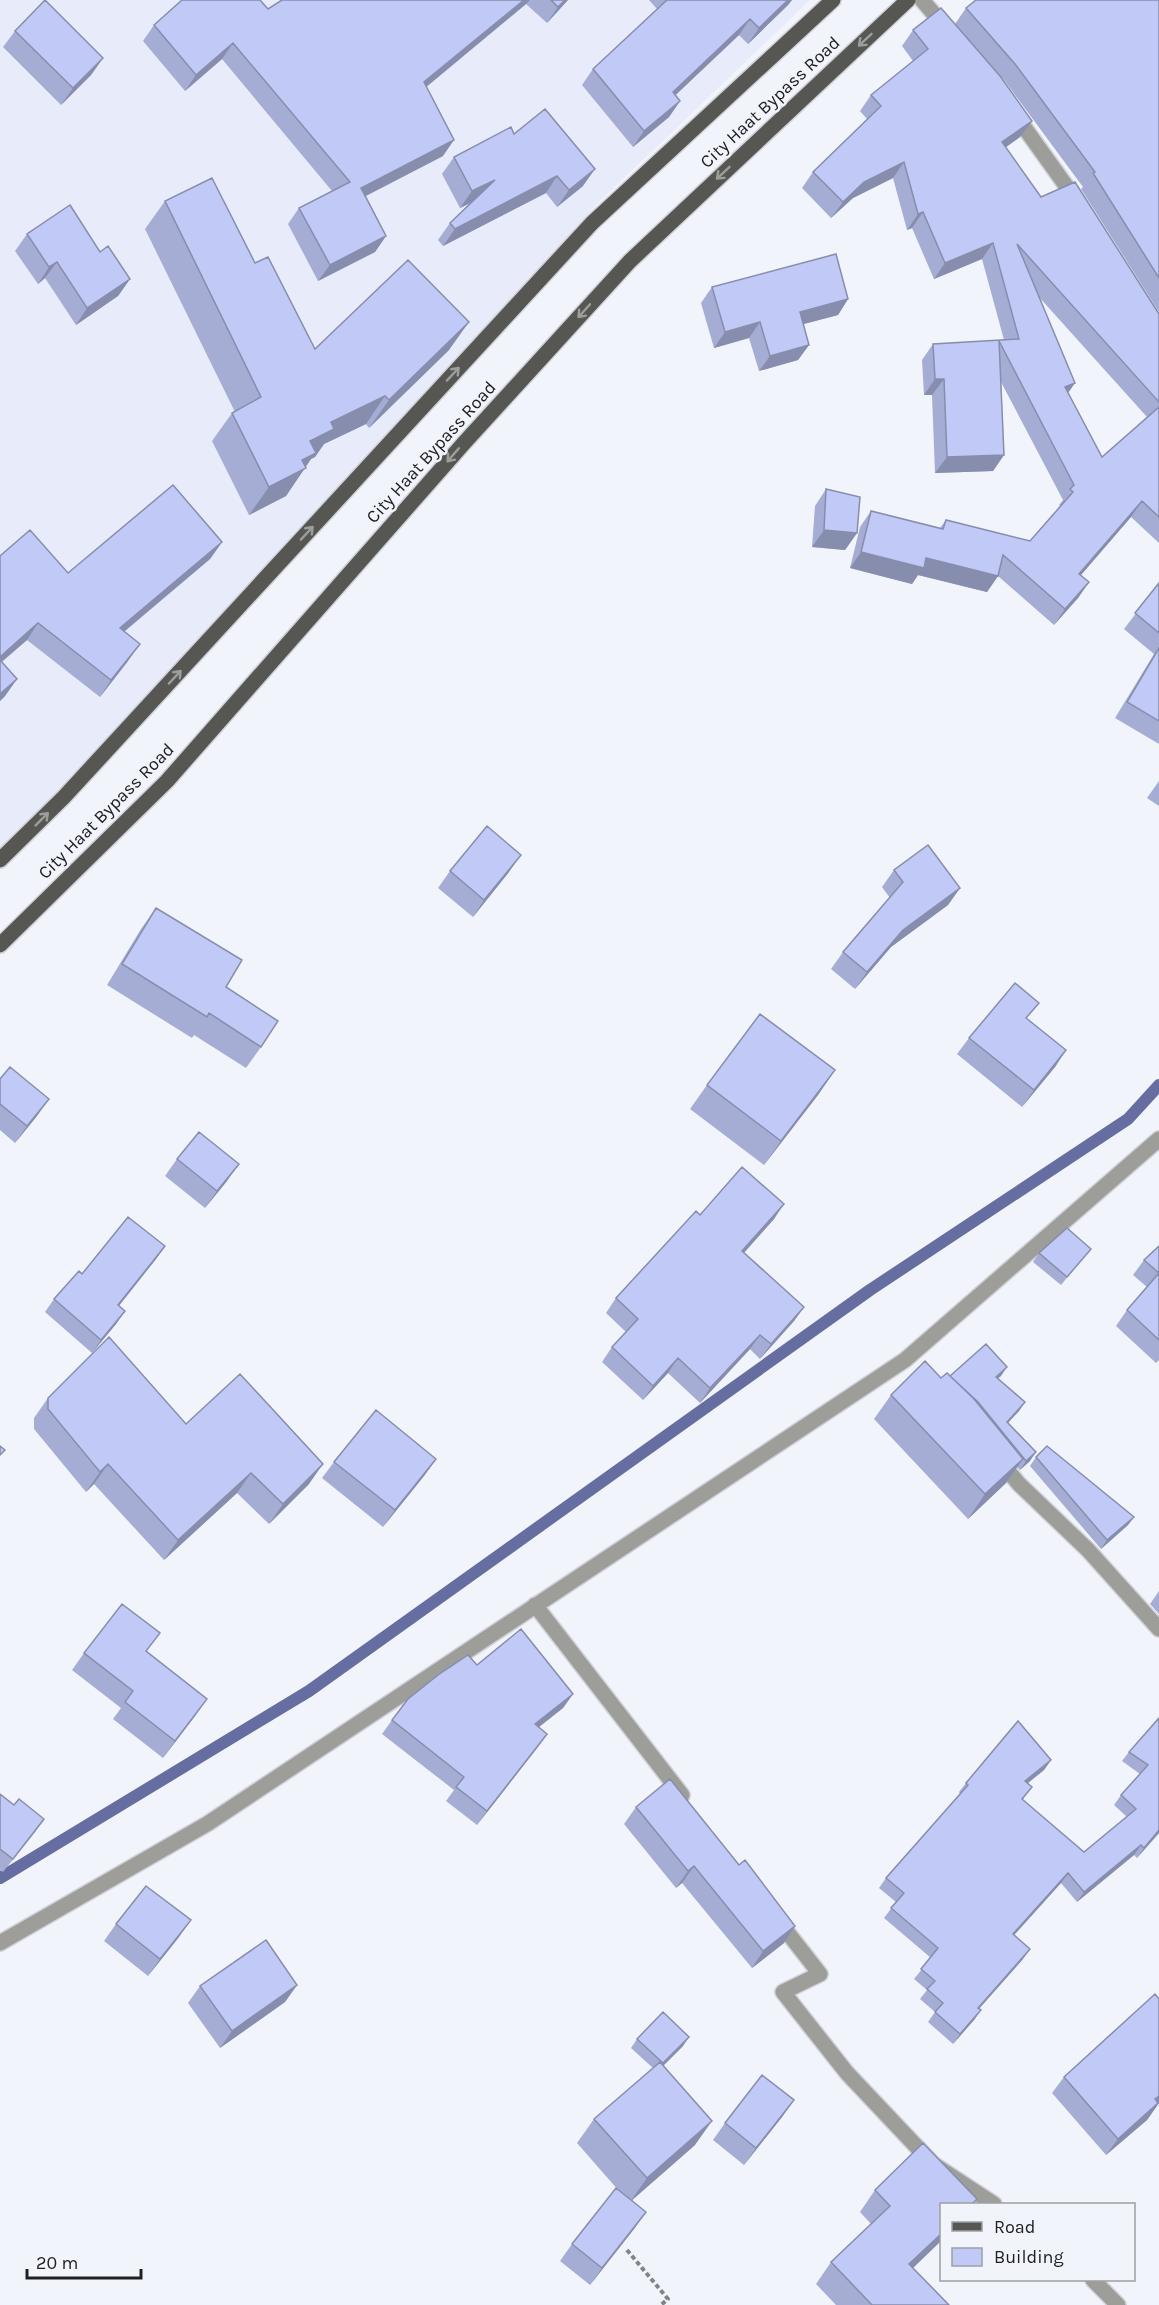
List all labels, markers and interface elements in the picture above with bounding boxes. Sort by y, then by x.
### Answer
street label: City Haat Bypass Road [695,31,845,173]
one-way arrow [858,33,873,47]
one-way arrow [715,166,730,180]
one-way arrow [577,303,591,318]
one-way arrow [446,367,460,382]
street label: City Haat Bypass Road [361,377,501,527]
one-way arrow [446,447,460,462]
one-way arrow [300,526,314,541]
one-way arrow [168,669,182,684]
street label: City Haat Bypass Road [33,738,179,884]
one-way arrow [34,812,49,827]
legend [940,2203,1135,2281]
text: Road [994,2216,1035,2238]
scale bar [27,2242,141,2280]
text: Building [994,2246,1064,2268]
text: 20 m [36,2252,78,2274]

